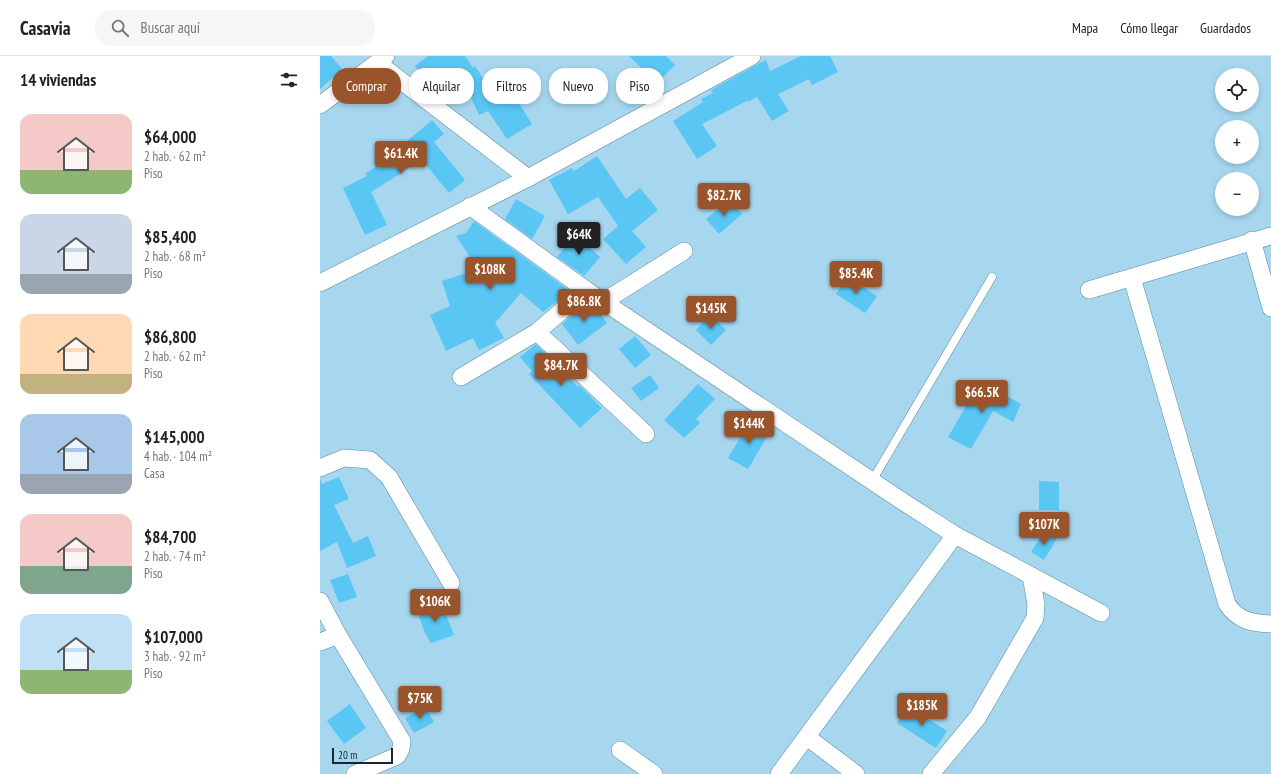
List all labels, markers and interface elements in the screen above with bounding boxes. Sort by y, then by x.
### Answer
search box [95,10,375,46]
text: Casavia [20,16,71,40]
icon: search [109,17,131,39]
text: Buscar aquí [141,18,200,37]
text: Mapa [1072,19,1098,37]
text: Cómo llegar [1120,19,1178,37]
text: Guardados [1200,19,1251,37]
chip: Comprar [332,68,401,104]
chip: Alquilar [409,68,474,104]
chip: Filtros [482,68,541,104]
chip: Nuevo [549,68,608,104]
chip: Piso [616,68,664,104]
map controls [1215,68,1259,216]
button: locate [1215,68,1259,112]
text: 14 viviendas [20,69,96,91]
icon: filters [278,69,300,91]
button: + [1215,120,1259,164]
text: $64,000 [144,126,196,148]
icon: home [52,130,100,178]
pin: $61.4K [368,141,434,175]
text: $61.4K [384,145,418,162]
text: 2 hab. · 62 m² [144,148,206,165]
text: Piso [144,165,163,182]
button: − [1215,172,1259,216]
pin: $82.7K [691,183,757,217]
text: $82.7K [707,187,741,204]
pin: $64K [555,222,603,256]
text: $85,400 [144,226,196,248]
text: $64K [566,226,592,243]
icon: home [52,230,100,278]
text: 2 hab. · 68 m² [144,248,206,265]
pin: $108K [462,257,518,291]
text: $108K [474,261,506,278]
pin: $85.4K [823,261,889,295]
text: Piso [144,265,163,282]
text: $85.4K [839,265,873,282]
pin: $86.8K [551,289,617,323]
text: $86.8K [567,293,601,310]
pin: $145K [683,296,739,330]
text: $145K [695,300,727,317]
text: $86,800 [144,326,196,348]
icon: home [52,330,100,378]
text: 2 hab. · 62 m² [144,348,206,365]
pin: $84.7K [528,353,594,387]
text: $84.7K [544,357,578,374]
text: Piso [144,365,163,382]
pin: $66.5K [949,380,1015,414]
text: $66.5K [965,384,999,401]
pin: $144K [721,411,777,445]
text: $144K [733,415,765,432]
text: $145,000 [144,426,205,448]
icon: home [52,430,100,478]
text: 4 hab. · 104 m² [144,448,212,465]
text: Casa [144,465,165,482]
pin: $107K [1016,512,1072,546]
text: $107K [1028,516,1060,533]
text: $84,700 [144,526,196,548]
icon: home [52,530,100,578]
text: 2 hab. · 74 m² [144,548,206,565]
text: Piso [144,565,163,582]
pin: $106K [407,589,463,623]
text: $106K [419,593,451,610]
text: $107,000 [144,626,203,648]
icon: home [52,630,100,678]
text: 3 hab. · 92 m² [144,648,206,665]
text: Piso [144,665,163,682]
pin: $75K [396,686,444,720]
text: $75K [407,690,433,707]
pin: $185K [894,693,950,727]
text: $185K [906,697,938,714]
scale bar [332,746,393,765]
text: 20 m [338,748,357,762]

